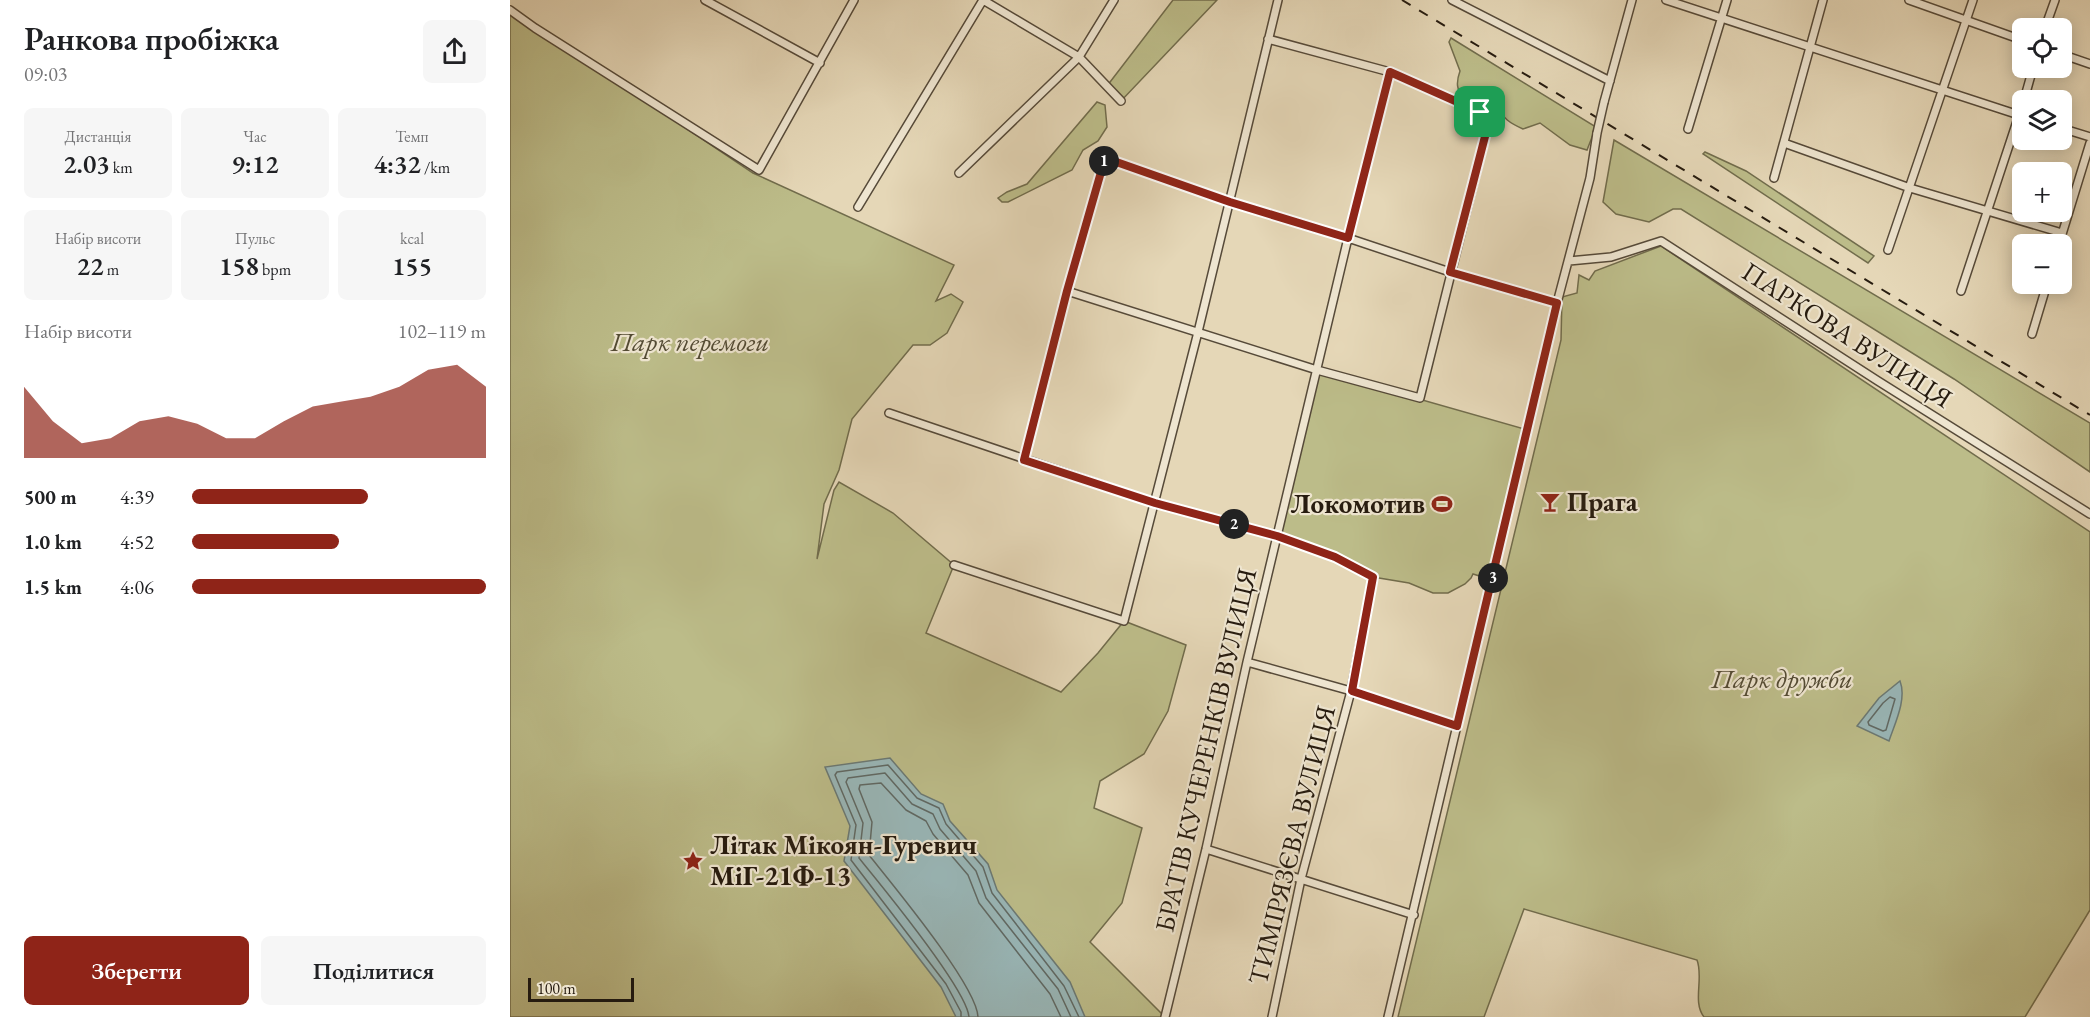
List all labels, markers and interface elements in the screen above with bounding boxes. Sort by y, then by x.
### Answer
text: Ранкова пробіжка [24,17,279,60]
map controls [2012,18,2072,294]
button: locate [2012,18,2072,78]
button: share [423,20,486,83]
text: 09:03 [24,61,67,87]
pin [1454,86,1505,137]
button: layers [2012,90,2072,150]
icon: arrive [1463,95,1496,128]
text: Дистанція [65,126,131,147]
text: Час [243,126,267,147]
text: Темп [395,126,429,147]
pin: 1 [1089,146,1119,176]
text: 2.03 [63,147,110,181]
text: 9:12 [231,147,279,181]
text: 4:32 [374,147,421,181]
text: 1 [1100,150,1108,171]
text: km [110,157,133,178]
text: /km [421,157,450,178]
button: + [2012,162,2072,222]
text: Набір висоти [55,228,141,249]
text: Пульс [235,228,275,249]
text: kcal [400,228,424,249]
button: − [2012,234,2072,294]
text: 22 [77,249,104,283]
text: 158 [219,249,259,283]
text: 155 [392,249,432,283]
street label: ПАРКОВА ВУЛИЦЯ [1735,254,1959,416]
text: m [104,259,119,280]
text: bpm [259,259,291,280]
text: Набір висоти [24,318,132,344]
text: 102–119 m [398,318,486,344]
park label: Парк перемоги [610,324,769,359]
text: 500 m [24,484,77,510]
text: 4:39 [120,484,154,510]
place label: Прага [1567,484,1638,519]
place label: Локомотив [1291,486,1425,521]
bar icon: Прага [1538,490,1562,514]
sports icon: Локомотив [1430,492,1454,516]
pin: 2 [1219,509,1249,539]
text: 2 [1230,513,1238,534]
text: 1.0 km [24,529,82,555]
text: 4:52 [120,529,154,555]
pin: 3 [1478,563,1508,593]
street label: БРАТІВ КУЧЕРЕНКІВ ВУЛИЦЯ [1147,564,1264,935]
text: 3 [1489,567,1497,588]
text: 1.5 km [24,574,82,600]
text: 4:06 [120,574,154,600]
park label: Парк дружби [1710,661,1853,696]
street label: ТИМІРЯЗЄВА ВУЛИЦЯ [1240,702,1343,988]
place label: Літак Мікоян-Гуревич МiГ-21Ф-13 [710,827,977,893]
place icon: Літак Мікоян-Гуревич МiГ-21Ф-13 [681,849,705,873]
button: Зберегти [24,936,249,1005]
button: Поділитися [261,936,486,1005]
scale bar [528,975,634,1002]
text: 100 m [537,978,576,999]

